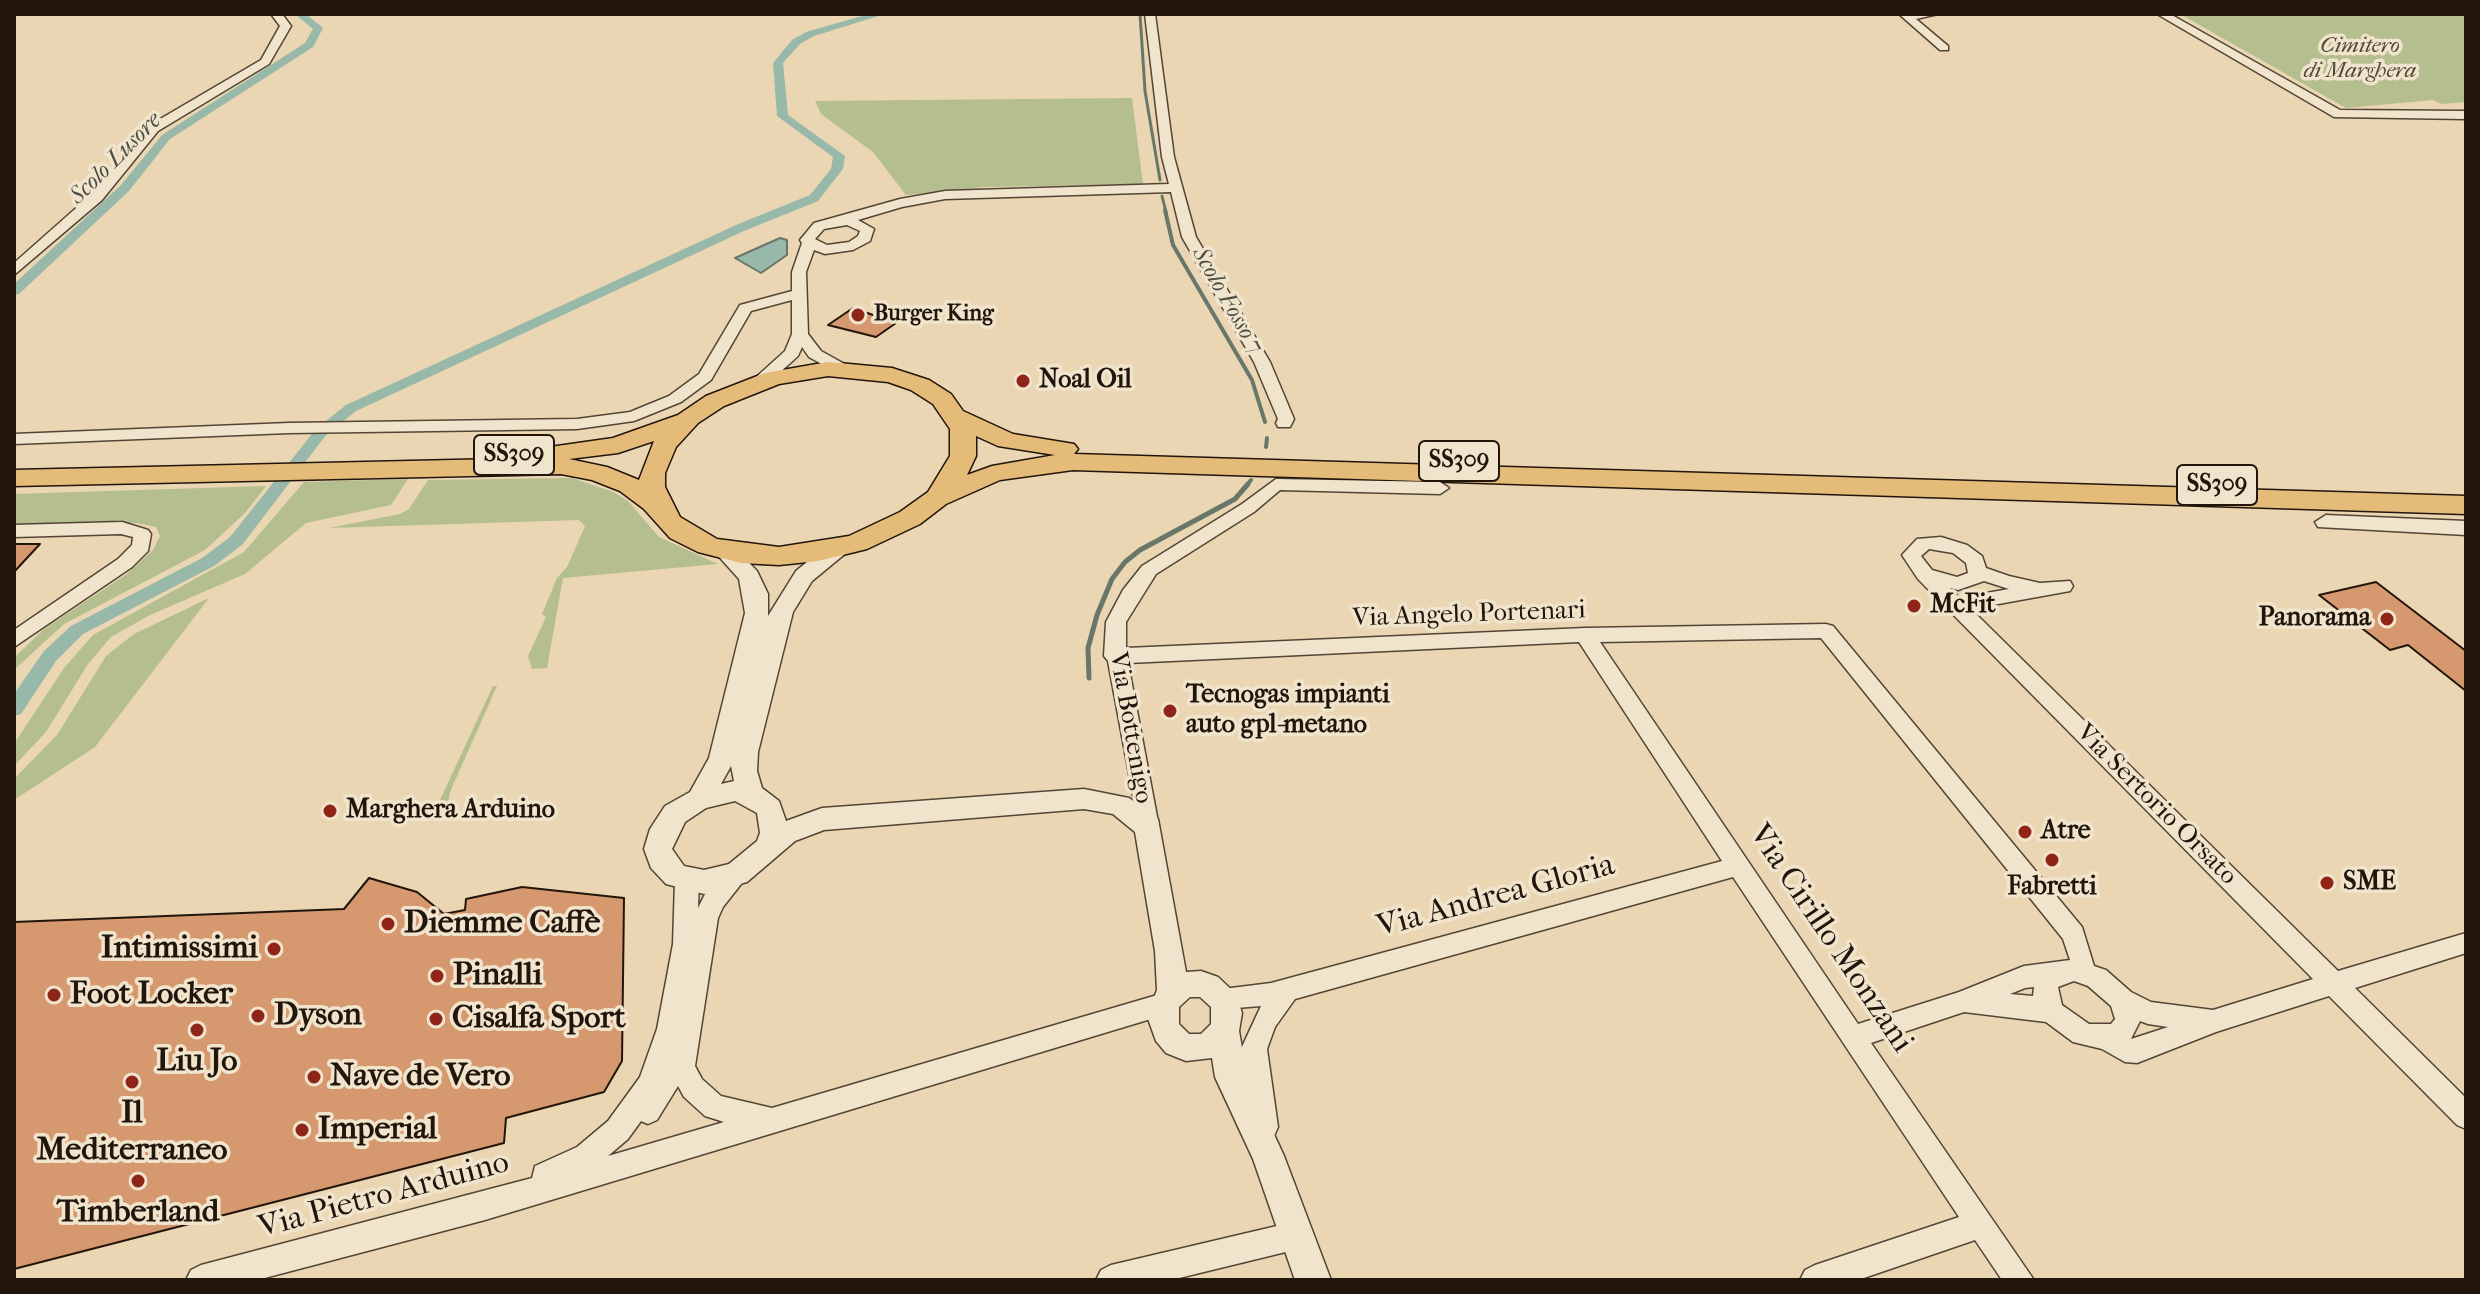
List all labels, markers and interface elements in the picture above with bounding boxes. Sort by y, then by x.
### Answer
park label: Cimitero di Marghera [2304,34,2416,86]
water label: Scolo Lusore [64,107,168,211]
water label: Scolo Fosso 7 [1185,242,1269,360]
place label: Burger King [874,302,994,328]
marker: Burger King [849,306,867,324]
place label: Noal Oil [1039,365,1132,397]
marker: Noal Oil [1014,372,1032,390]
road number: SS309 [474,435,554,475]
road number: SS309 [1419,441,1499,481]
road number: SS309 [2177,465,2257,505]
place label: McFit [1930,590,1995,622]
street label: Via Angelo Portenari [1352,595,1586,635]
marker: McFit [1905,597,1923,615]
place label: Panorama [2259,603,2371,635]
marker: Panorama [2378,610,2396,628]
street label: Via Bottenigo [1101,650,1159,806]
place label: Tecnogas impianti auto gpl-metano [1186,680,1390,742]
marker: Tecnogas impianti auto gpl-metano [1161,702,1179,720]
street label: Via Sertorio Orsato [2069,718,2243,892]
place label: Marghera Arduino [346,795,555,827]
marker: Marghera Arduino [321,802,339,820]
place label: Atre [2041,816,2091,848]
street label: Via Cirillo Monzani [1740,818,1920,1060]
marker: Atre [2016,823,2034,841]
street label: Via Andrea Gloria [1373,847,1619,947]
marker: Fabretti [2043,851,2061,869]
place label: SME [2343,867,2396,899]
place label: Fabretti [2007,872,2097,904]
marker: SME [2318,874,2336,892]
place label: Diemme Caffè [404,905,600,943]
marker: Diemme Caffè [379,915,397,933]
place label: Intimissimi [101,930,258,968]
marker: Intimissimi [265,940,283,958]
place label: Pinalli [453,957,542,995]
marker: Pinalli [428,967,446,985]
place label: Foot Locker [70,976,233,1014]
marker: Foot Locker [45,986,63,1004]
place label: Dyson [274,997,362,1035]
place label: Cisalfa Sport [452,1000,626,1038]
marker: Dyson [249,1007,267,1025]
marker: Cisalfa Sport [427,1010,445,1028]
marker: Liu Jo [188,1021,206,1039]
place label: Liu Jo [156,1043,238,1081]
place label: Nave de Vero [330,1058,510,1096]
marker: Nave de Vero [305,1068,323,1086]
marker: Il Mediterraneo [123,1073,141,1091]
place label: Il Mediterraneo [36,1095,228,1170]
place label: Imperial [318,1111,437,1149]
marker: Imperial [293,1121,311,1139]
street label: Via Pietro Arduino [255,1144,513,1248]
marker: Timberland [129,1172,147,1190]
place label: Timberland [57,1194,219,1232]

